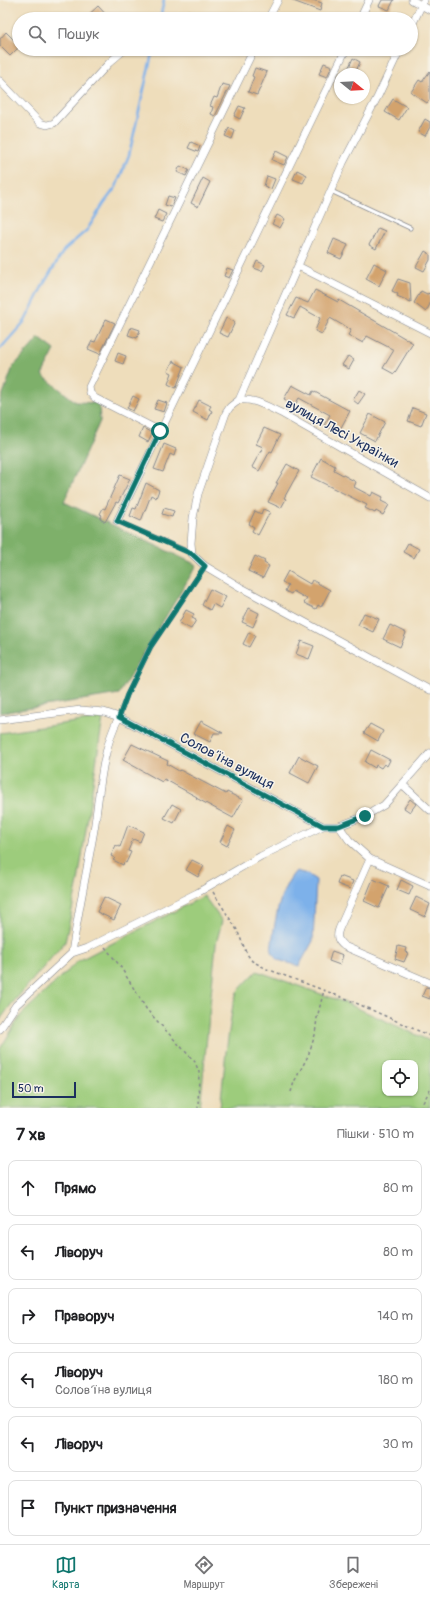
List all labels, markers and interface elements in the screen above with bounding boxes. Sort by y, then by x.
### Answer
search box [12,12,418,56]
icon: search [26,23,48,45]
text: Пошук [58,25,100,44]
north arrow [334,68,370,104]
street label: вулиця Лесі Українки [282,395,402,471]
route start [151,422,169,440]
street label: Соловʼїна вулиця [177,729,277,793]
route end [356,807,374,825]
map controls [382,1060,418,1096]
button: locate [382,1060,418,1096]
scale bar [12,1080,76,1099]
text: 50 m [18,1082,44,1095]
text: 7 хв [16,1124,46,1145]
text: Пішки · 510 m [337,1126,414,1142]
icon: ahead [17,1177,39,1199]
text: Прямо [55,1179,96,1198]
text: 80 m [383,1180,413,1196]
icon: left [17,1241,39,1263]
text: Ліворуч [55,1243,103,1262]
text: 80 m [383,1244,413,1260]
icon: right [17,1305,39,1327]
text: Праворуч [55,1307,115,1326]
text: 140 m [377,1308,413,1324]
text: Ліворуч [55,1363,103,1382]
icon: left [17,1369,39,1391]
text: 180 m [378,1372,413,1388]
text: Соловʼїна вулиця [55,1382,152,1398]
icon: left [17,1433,39,1455]
text: Ліворуч [55,1435,103,1454]
text: 30 m [383,1436,413,1452]
icon: arrive [17,1497,39,1519]
text: Пункт призначення [55,1499,176,1518]
tab: Карта [52,1554,79,1591]
tab: Маршрут [183,1554,225,1591]
tab: Збережені [329,1554,378,1591]

